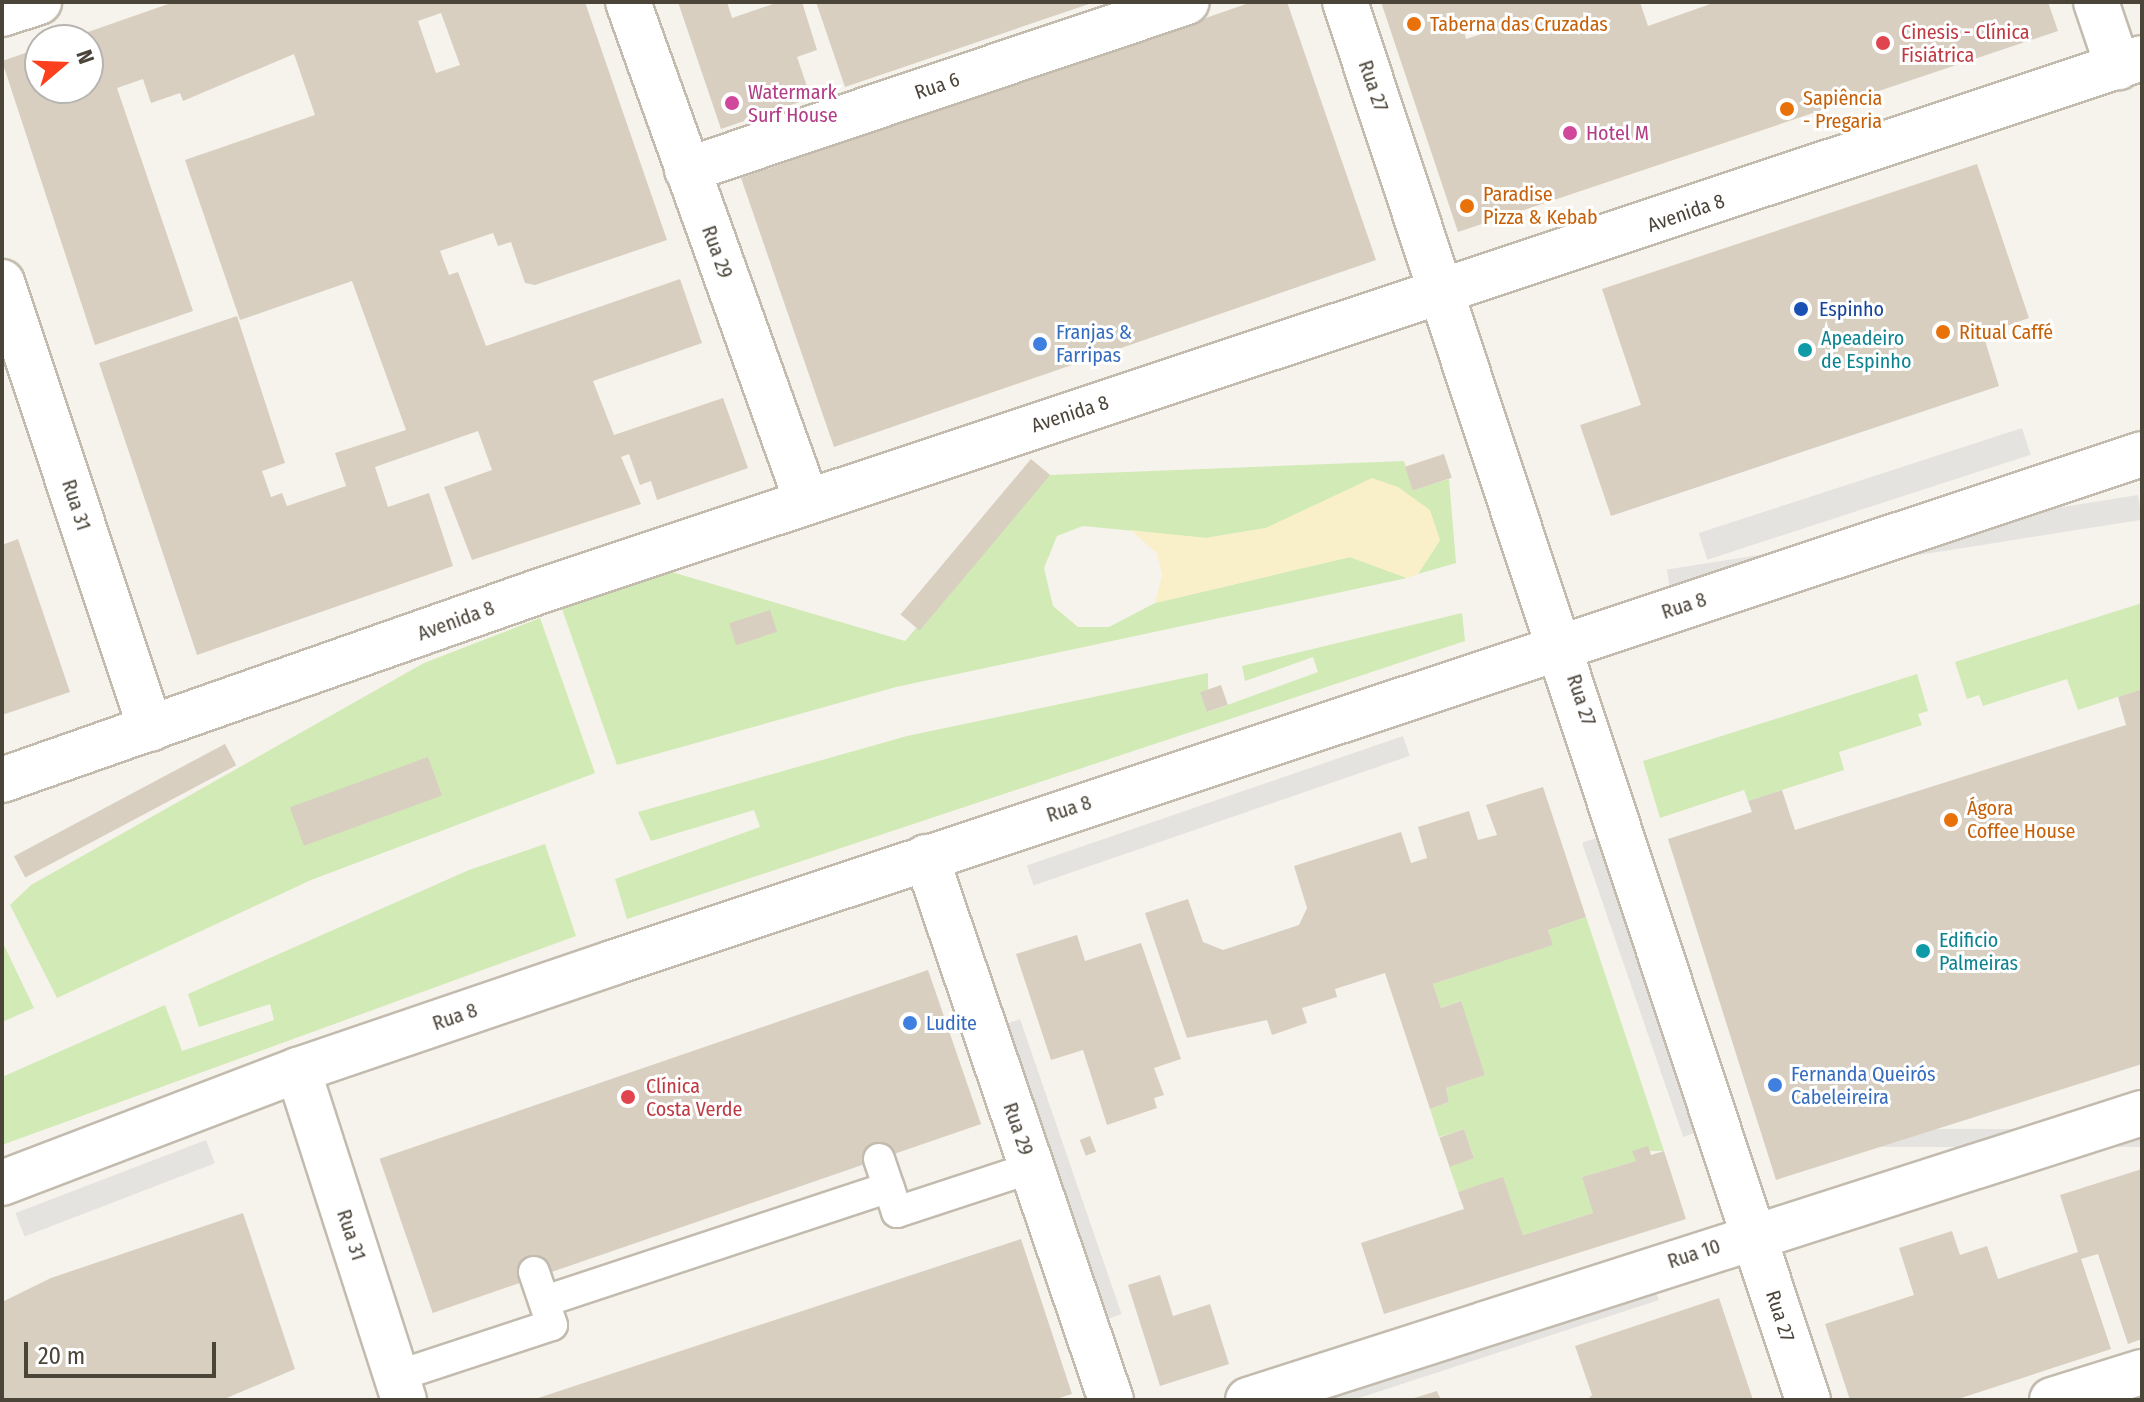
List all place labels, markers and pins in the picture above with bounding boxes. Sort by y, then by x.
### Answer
place label: Taberna das Cruzadas [1430,12,1608,36]
marker: Taberna das Cruzadas [1405,15,1423,33]
place label: Cinesis - Clínica Fisiátrica [1901,20,2030,67]
marker: Cinesis - Clínica Fisiátrica [1872,32,1894,54]
place label: Watermark Surf House [748,80,838,127]
place label: Sapiência - Pregaria [1803,86,1882,133]
marker: Watermark Surf House [723,94,741,112]
marker: Sapiência - Pregaria [1778,100,1796,118]
place label: Hotel M [1586,121,1649,145]
marker: Hotel M [1561,124,1579,142]
place label: Paradise Pizza & Kebab [1483,182,1598,229]
marker: Paradise Pizza & Kebab [1458,197,1476,215]
place label: Espinho [1819,297,1884,321]
marker: Espinho [1790,298,1812,320]
place label: Franjas & Farripas [1056,320,1132,367]
place label: Ritual Caffé [1959,320,2053,344]
marker: Ritual Caffé [1934,323,1952,341]
place label: Apeadeiro de Espinho [1821,326,1911,373]
marker: Franjas & Farripas [1031,335,1049,353]
marker: Apeadeiro de Espinho [1796,341,1814,359]
place label: Ágora Coffee House [1967,796,2075,843]
marker: Ágora Coffee House [1942,811,1960,829]
place label: Edificio Palmeiras [1939,928,2018,975]
marker: Edificio Palmeiras [1914,942,1932,960]
place label: Ludite [926,1011,977,1035]
marker: Ludite [901,1014,919,1032]
place label: Fernanda Queirós Cabeleireira [1791,1062,1935,1109]
place label: Clínica Costa Verde [646,1074,742,1121]
marker: Fernanda Queirós Cabeleireira [1766,1076,1784,1094]
marker: Clínica Costa Verde [617,1086,639,1108]

